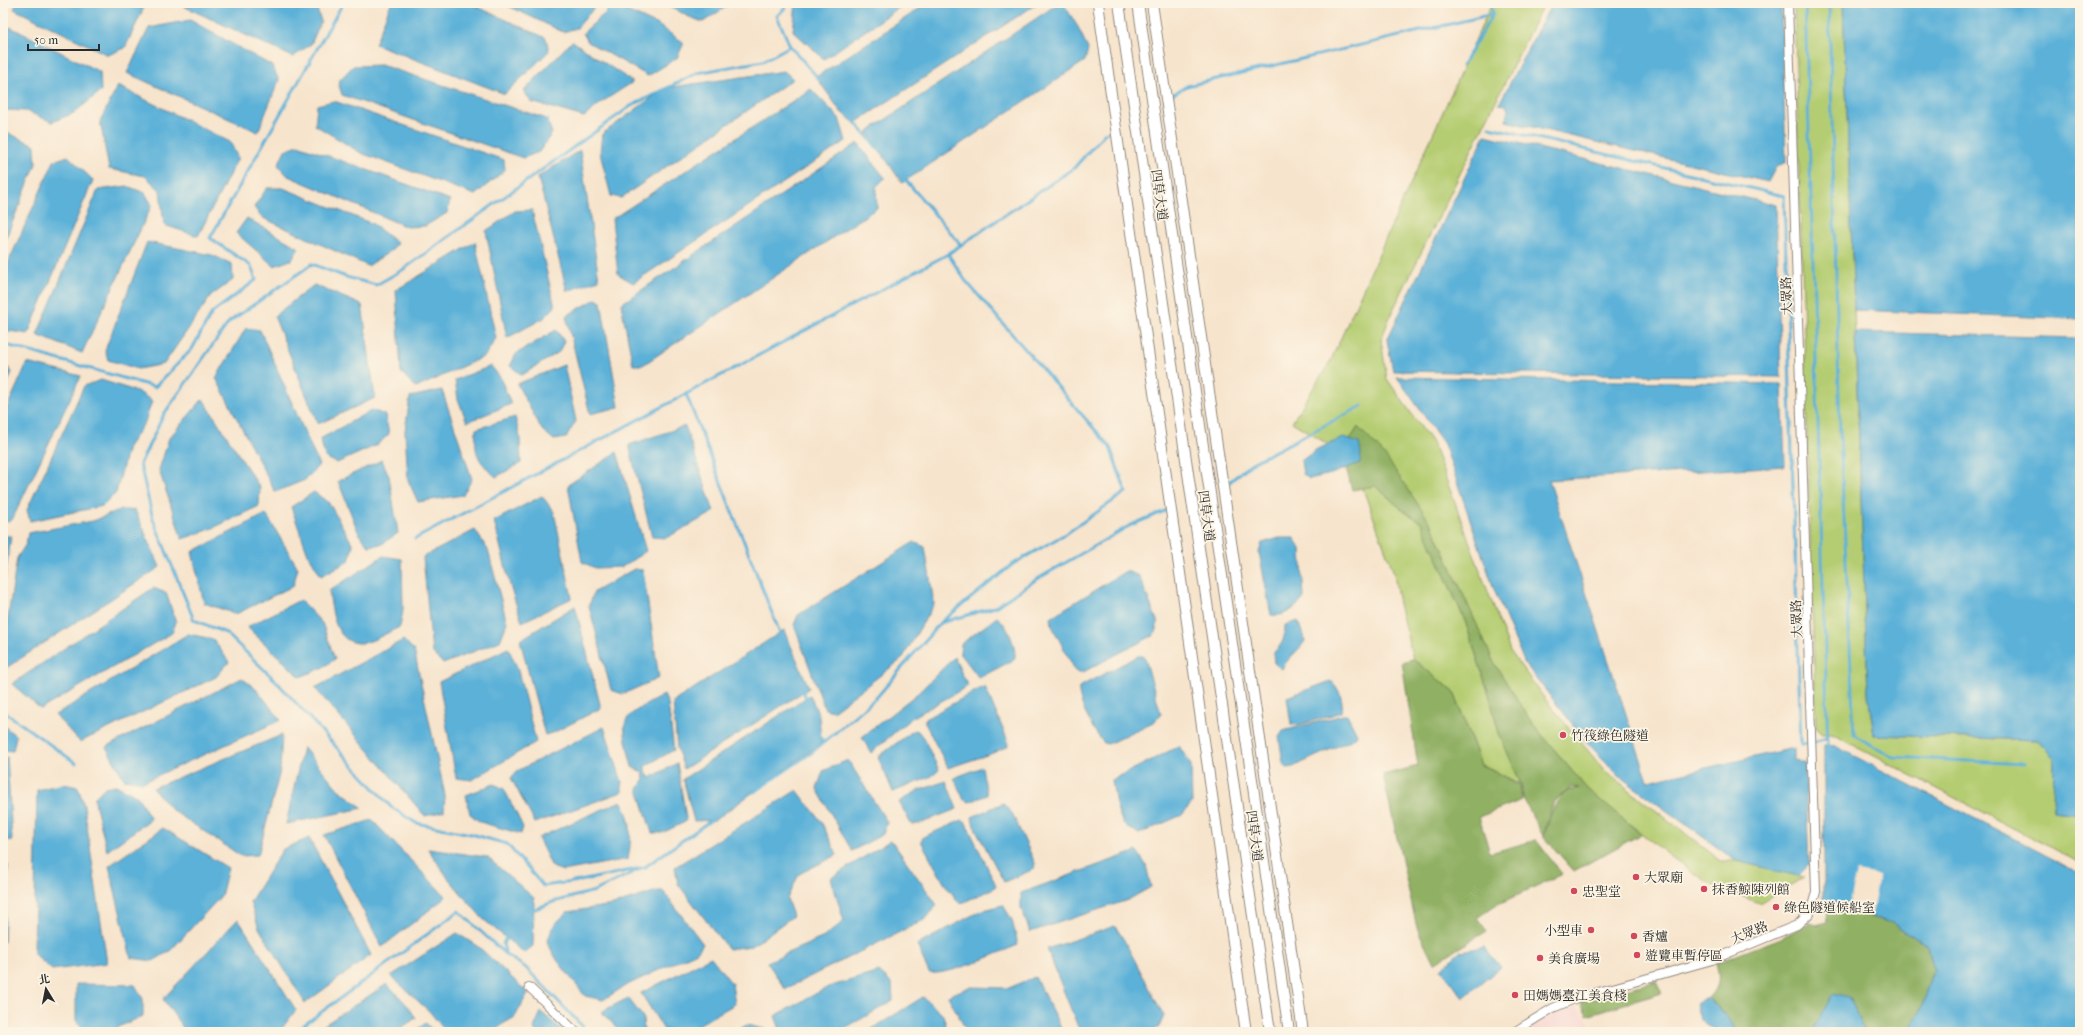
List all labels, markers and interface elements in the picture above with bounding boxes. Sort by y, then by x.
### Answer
scale bar [28,26,99,52]
text: 50 m [34,33,58,47]
street label: 四草大道 [1148,168,1171,222]
street label: 大眾路 [1778,276,1795,316]
street label: 四草大道 [1195,489,1218,543]
street label: 大眾路 [1788,599,1805,639]
place label: 竹筏綠色隧道 [1571,728,1649,743]
marker: 竹筏綠色隧道 [1558,730,1568,740]
street label: 四草大道 [1243,809,1266,863]
place label: 大眾廟 [1644,870,1683,885]
marker: 大眾廟 [1631,872,1641,882]
place label: 抹香鯨陳列館 [1712,882,1790,897]
place label: 忠聖堂 [1582,884,1621,899]
marker: 抹香鯨陳列館 [1699,884,1709,894]
marker: 忠聖堂 [1569,886,1579,896]
place label: 綠色隧道候船室 [1784,900,1875,915]
marker: 綠色隧道候船室 [1771,902,1781,912]
street label: 大眾路 [1728,918,1770,947]
place label: 小型車 [1544,923,1583,938]
marker: 小型車 [1586,925,1596,935]
place label: 香爐 [1642,929,1668,944]
marker: 香爐 [1629,931,1639,941]
place label: 遊覽車暫停區 [1645,948,1723,963]
marker: 遊覽車暫停區 [1632,950,1642,960]
place label: 美食廣場 [1548,951,1600,966]
marker: 美食廣場 [1535,953,1545,963]
north arrow [26,969,66,1009]
text: 北 [38,972,51,987]
place label: 田媽媽臺江美食棧 [1523,988,1627,1003]
marker: 田媽媽臺江美食棧 [1510,990,1520,1000]

